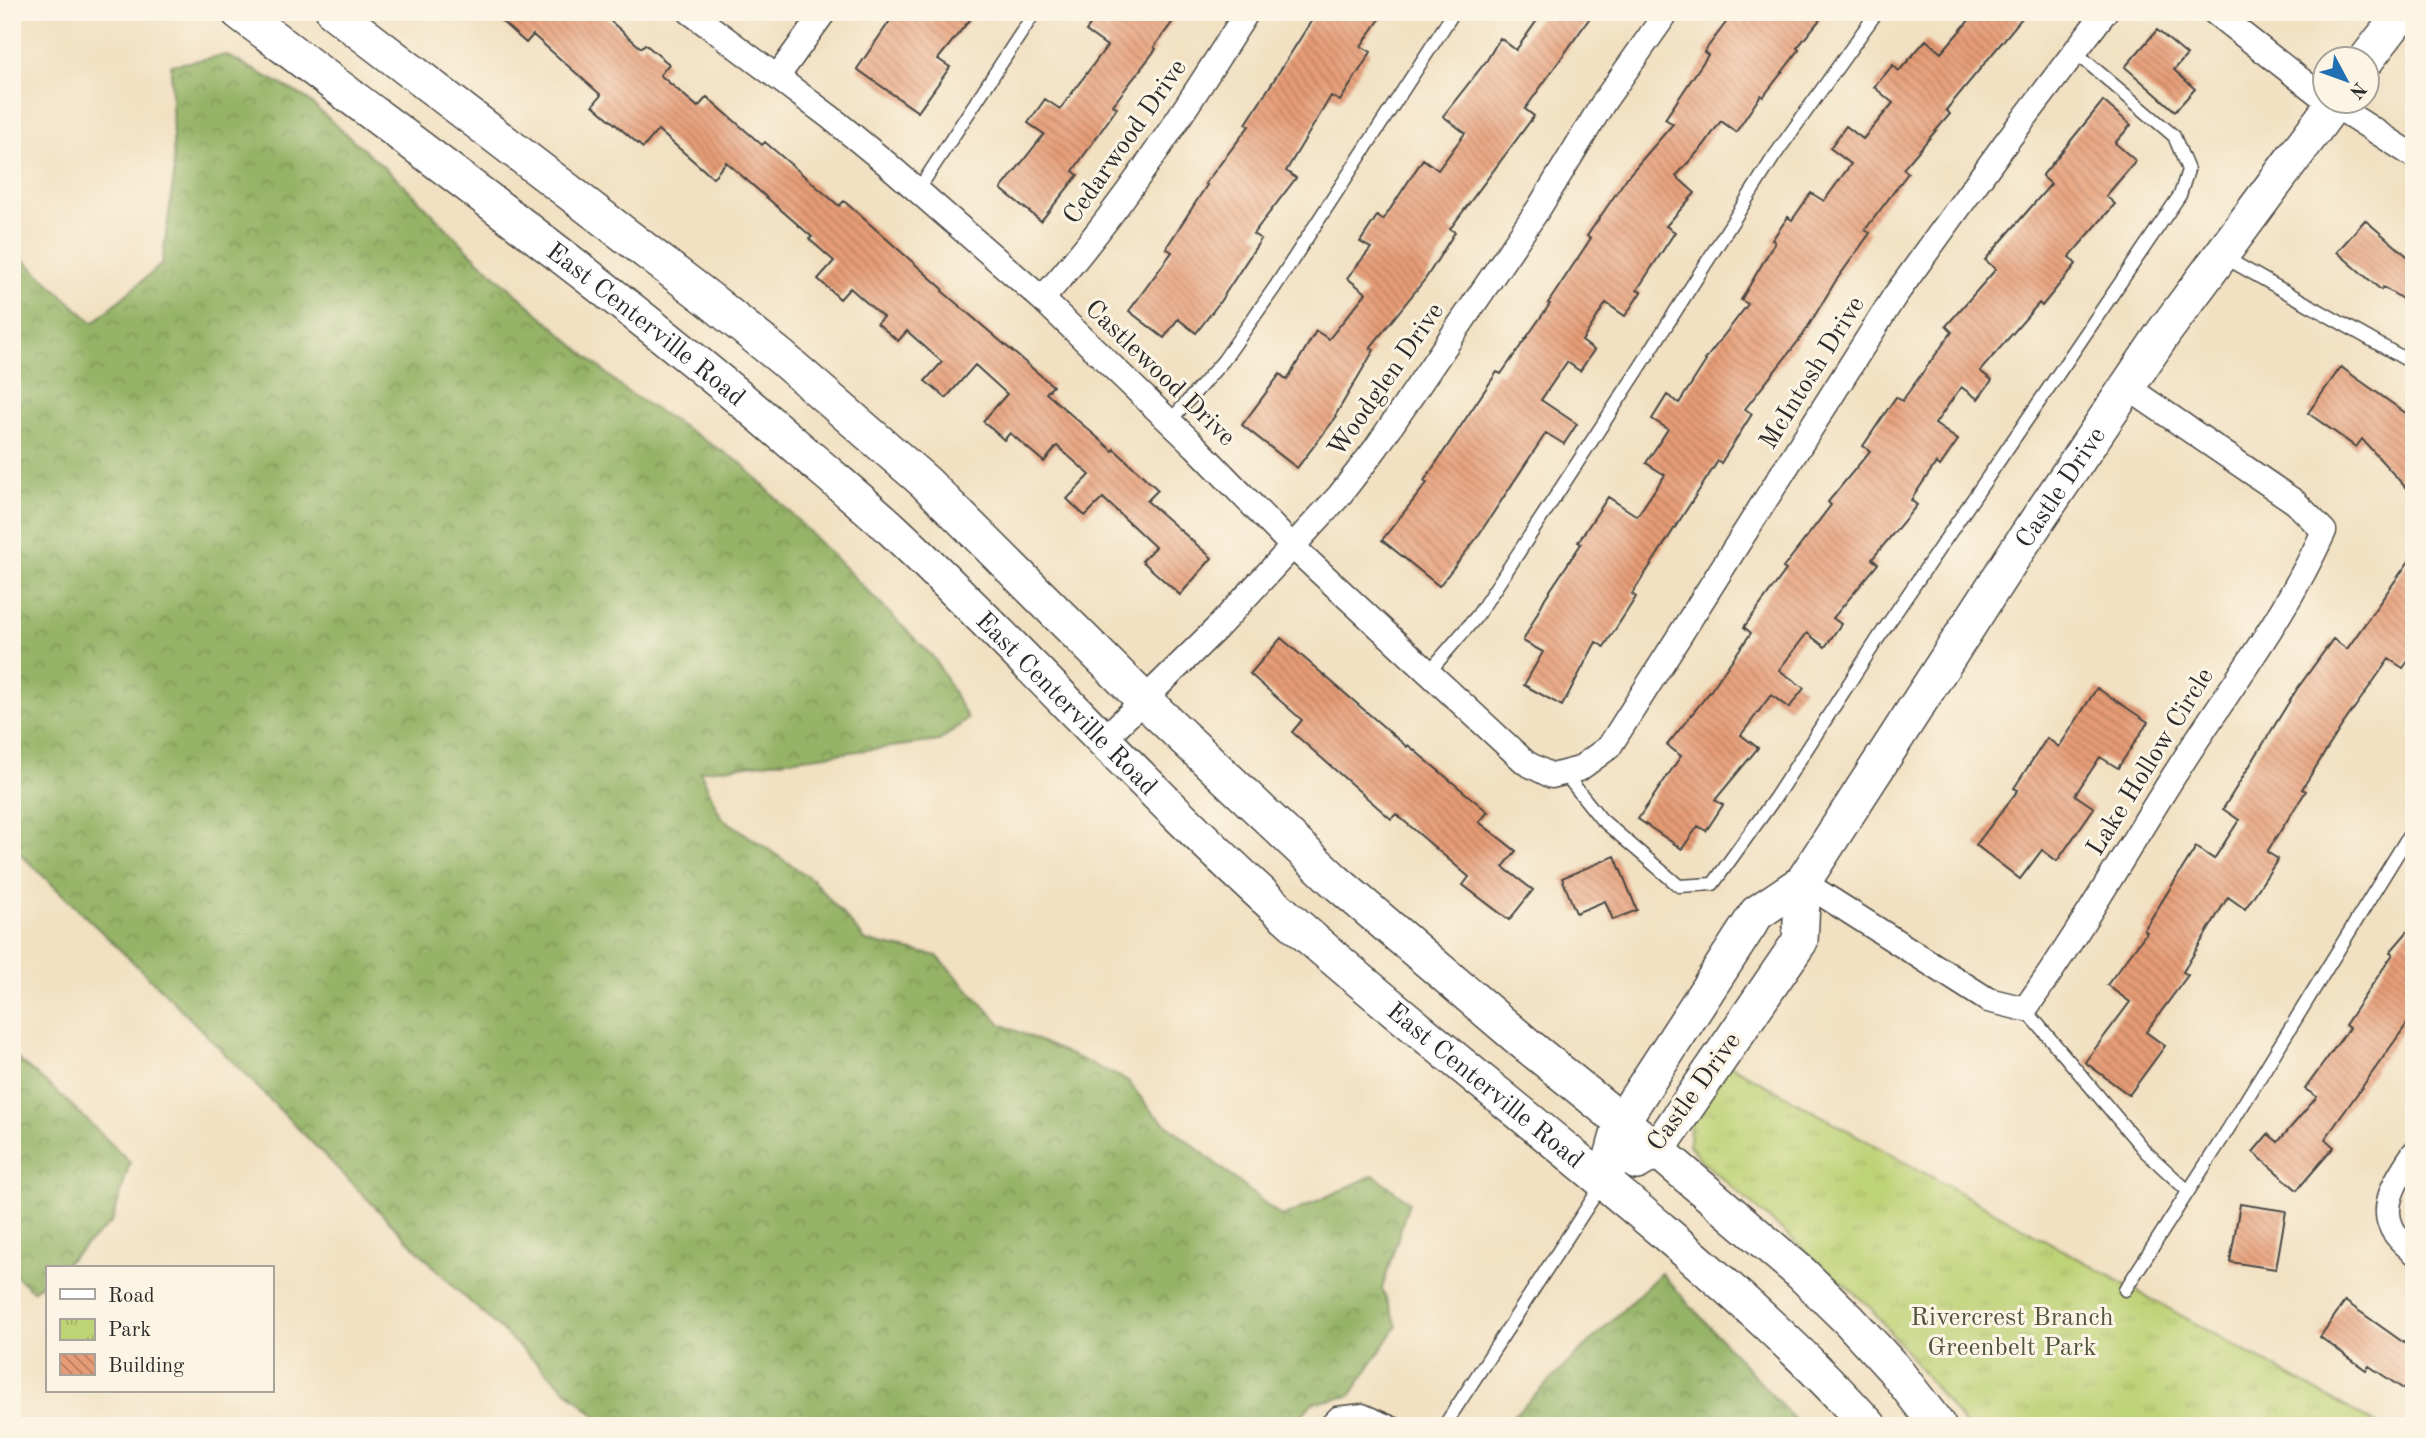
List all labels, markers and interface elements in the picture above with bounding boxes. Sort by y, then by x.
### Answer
north arrow [2310,46,2380,116]
street label: Cedarwood Drive [1059,55,1192,229]
text: N [2345,78,2369,102]
street label: East Centerville Road [541,238,749,412]
street label: McIntosh Drive [1755,292,1870,454]
street label: Castlewood Drive [1079,295,1240,451]
street label: Woodglen Drive [1324,298,1449,462]
street label: Castle Drive [2012,423,2111,553]
street label: East Centerville Road [970,608,1161,801]
street label: Lake Hollow Circle [2082,664,2219,860]
street label: East Centerville Road [1381,998,1588,1174]
street label: Castle Drive [1643,1028,1746,1156]
legend [46,1266,273,1392]
text: Road [108,1286,155,1307]
park label: Rivercrest Branch Greenbelt Park [1910,1305,2114,1361]
text: Park [108,1320,151,1341]
text: Building [108,1356,185,1377]

